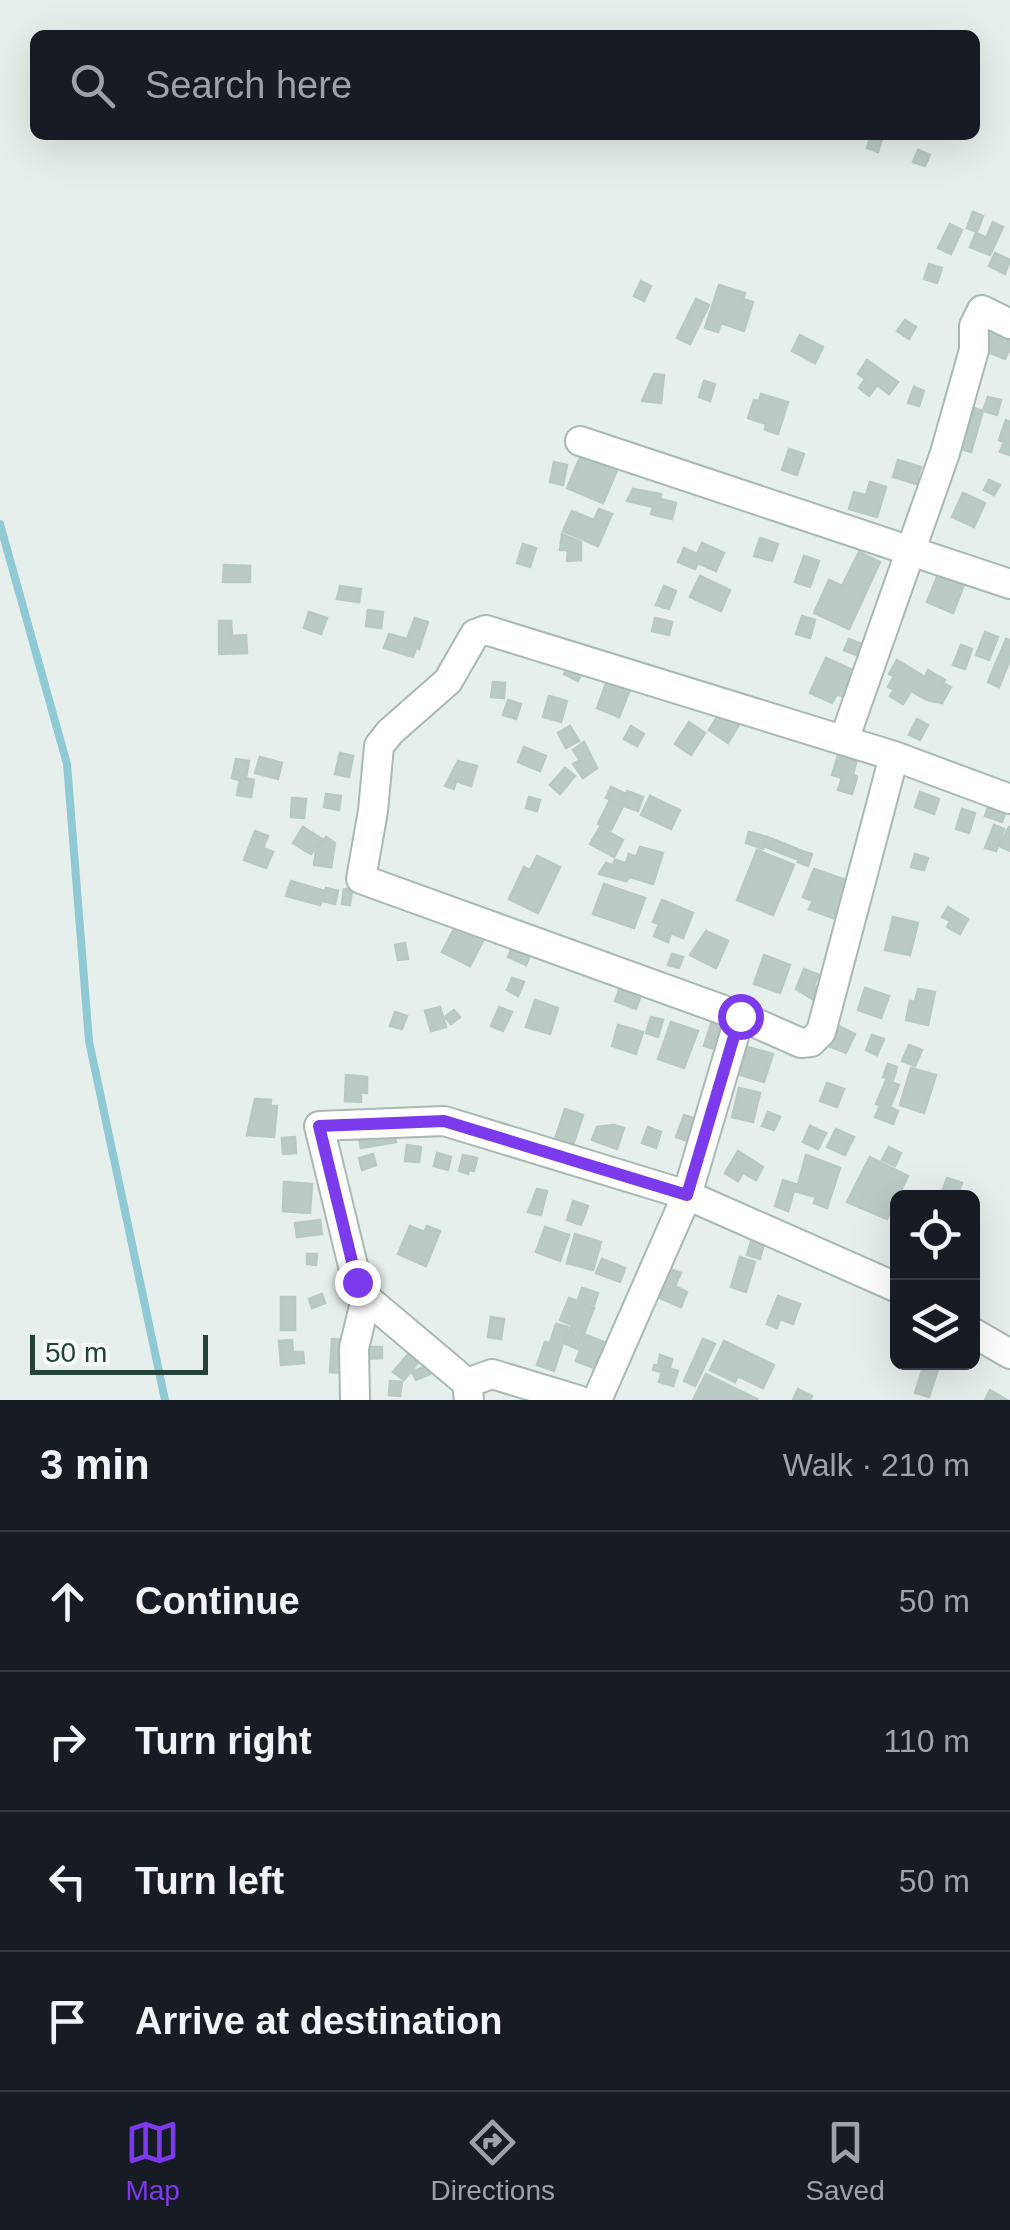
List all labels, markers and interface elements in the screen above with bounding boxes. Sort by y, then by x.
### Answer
search box [30,30,980,140]
icon: search [65,58,120,113]
text: Search here [145,64,352,106]
route start [718,994,764,1040]
map controls [890,1190,980,1370]
button: locate [890,1190,980,1280]
route end [335,1260,381,1306]
button: layers [890,1280,980,1370]
scale bar [30,1330,208,1374]
text: 50 m [45,1337,107,1368]
text: 3 min [40,1441,150,1488]
text: Walk · 210 m [783,1447,970,1483]
icon: ahead [40,1574,95,1629]
text: Continue [135,1580,300,1622]
text: 50 m [899,1583,970,1619]
icon: right [40,1714,95,1769]
text: Turn right [135,1720,312,1762]
text: 110 m [883,1723,970,1759]
icon: left [40,1854,95,1909]
text: Turn left [135,1860,284,1902]
text: 50 m [899,1863,970,1899]
icon: arrive [40,1994,95,2049]
text: Arrive at destination [135,2000,502,2042]
tab: Map [125,2115,180,2207]
tab: Directions [431,2115,555,2207]
tab: Saved [805,2115,885,2207]

